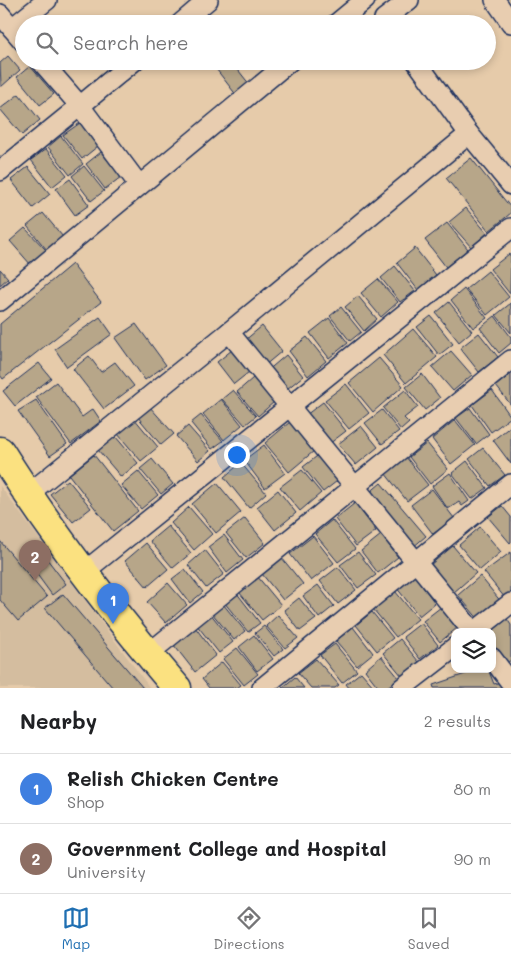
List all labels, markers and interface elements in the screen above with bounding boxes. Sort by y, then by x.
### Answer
search box [15,15,496,70]
icon: search [33,29,61,57]
text: Search here [73,30,189,55]
your location [224,442,250,468]
pin: 2 [19,540,51,581]
pin: 1 [97,583,129,624]
map controls [451,628,496,673]
button: layers [451,628,496,673]
text: Nearby [20,707,97,734]
text: 2 results [424,710,491,731]
text: Relish Chicken Centre [67,766,279,791]
text: 1 [32,778,40,799]
text: 80 m [454,778,491,799]
text: Shop [67,791,104,812]
text: Government College and Hospital [67,836,386,861]
text: 2 [32,848,40,869]
text: 90 m [454,848,491,869]
text: University [67,861,146,882]
tab: Map [62,904,90,953]
tab: Directions [213,904,285,953]
tab: Saved [408,904,449,953]

